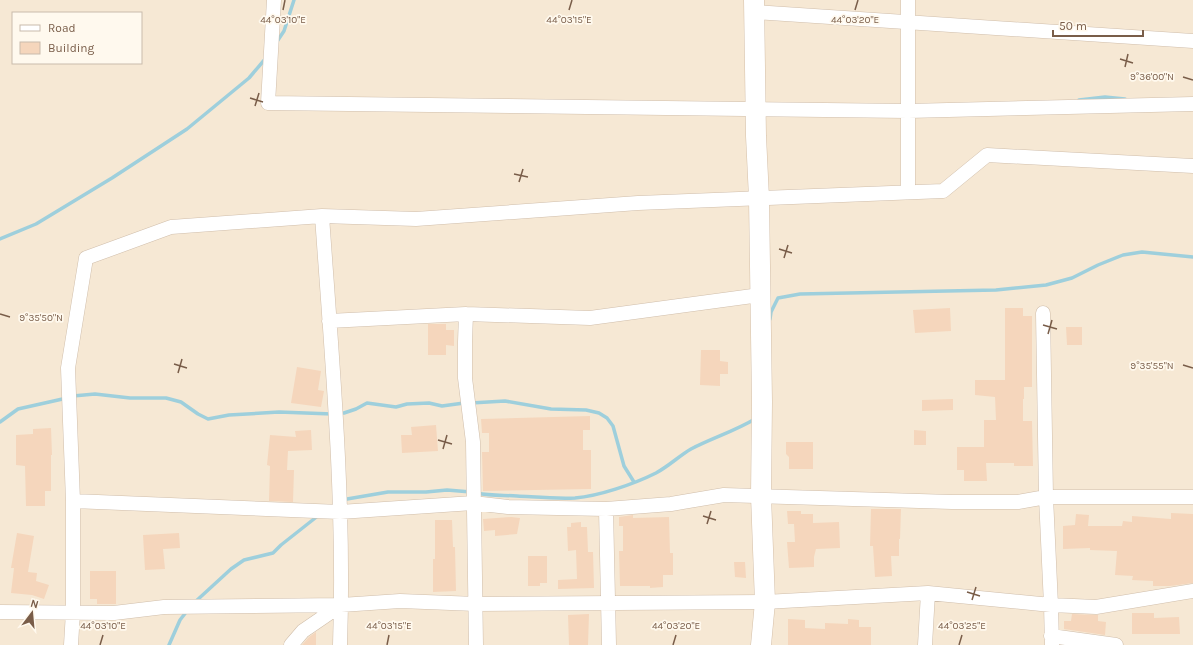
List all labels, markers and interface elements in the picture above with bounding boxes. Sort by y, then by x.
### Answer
legend [12,12,142,64]
scale bar [1053,12,1143,38]
text: 44°03'10"E [260,14,306,26]
text: 44°03'15"E [546,14,592,26]
text: 44°03'20"E [831,14,879,26]
text: 50 m [1059,19,1087,33]
text: Road [48,21,76,35]
text: Building [48,41,95,55]
text: 9°36'00"N [1130,71,1174,83]
text: 9°35'50"N [19,312,63,324]
text: 9°35'55"N [1130,360,1174,372]
north arrow [12,593,52,633]
text: N [29,597,40,611]
text: 44°03'10"E [80,620,126,632]
text: 44°03'15"E [366,620,412,632]
text: 44°03'20"E [652,620,700,632]
text: 44°03'25"E [938,620,986,632]

